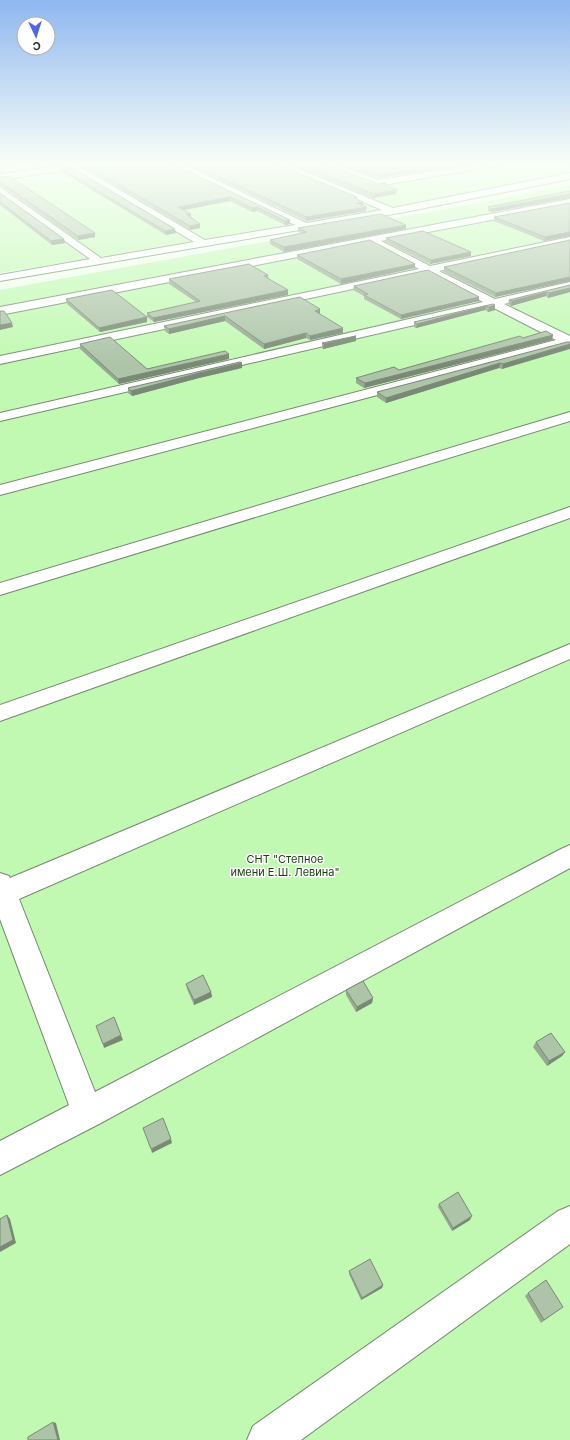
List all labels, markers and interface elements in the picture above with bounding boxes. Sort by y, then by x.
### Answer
north arrow [16,16,56,56]
text: С [32,39,41,53]
park label: СНТ "Степное имени Е.Ш. Левина" [230,852,340,879]

